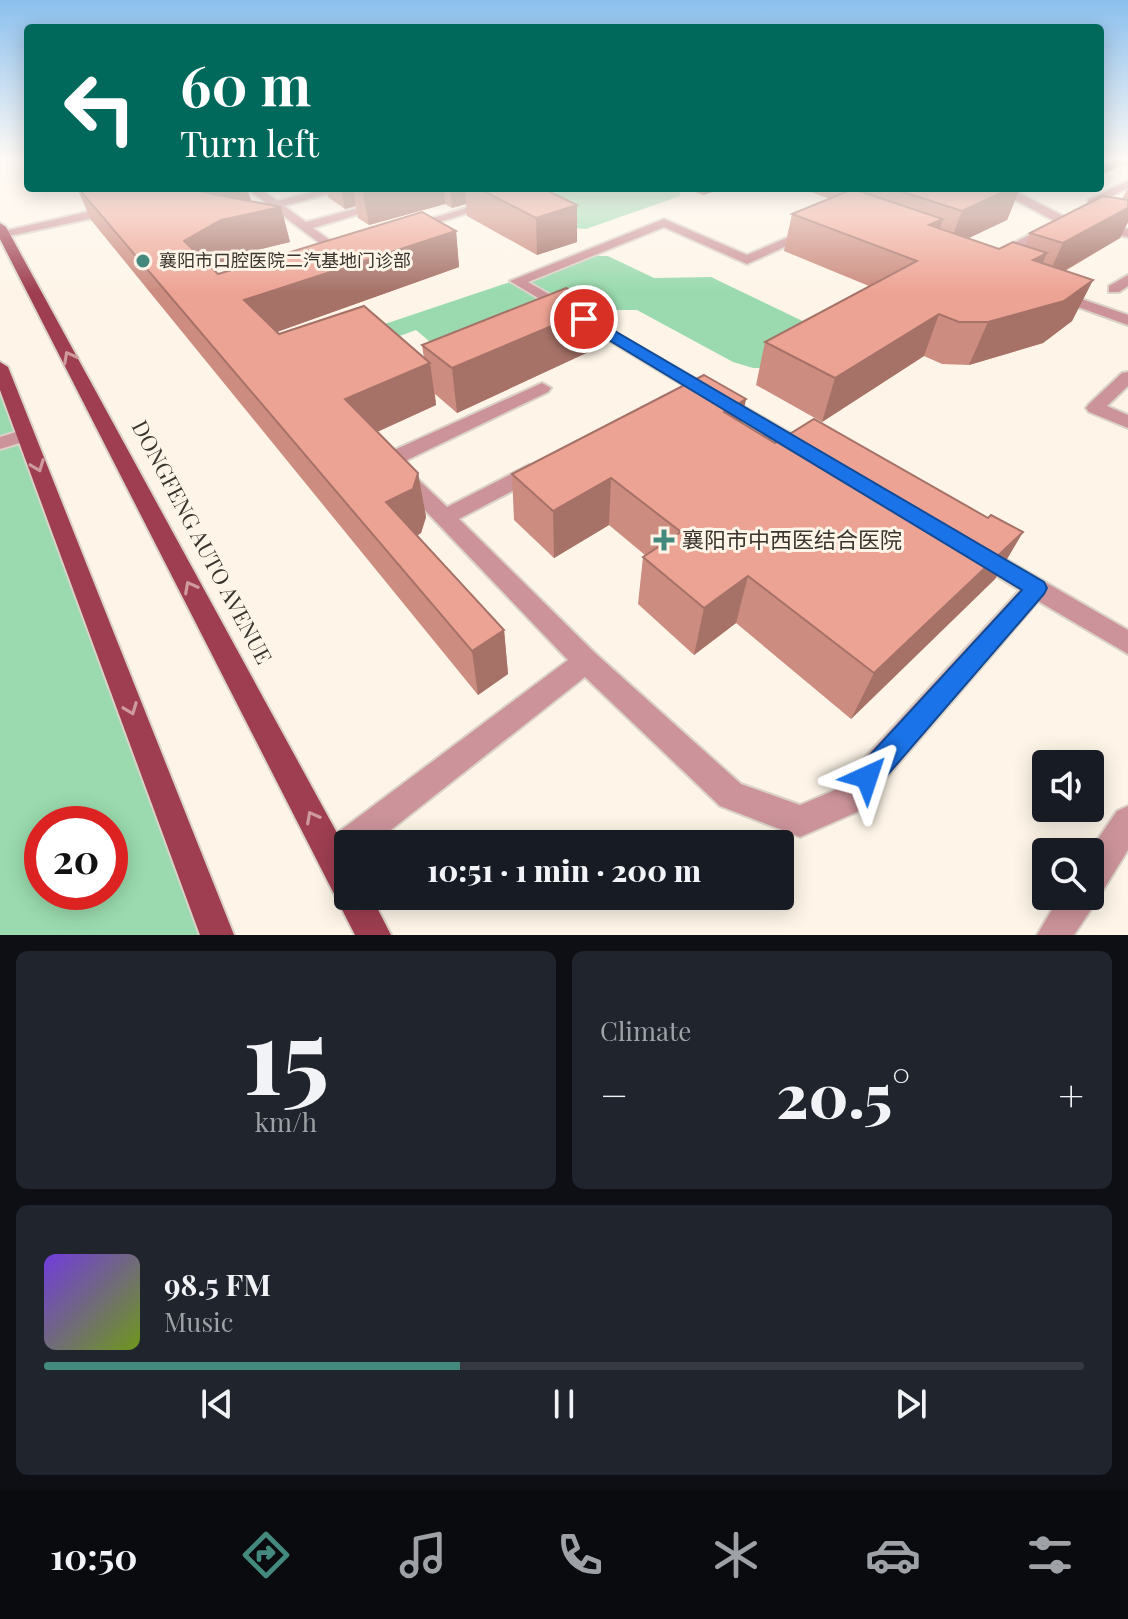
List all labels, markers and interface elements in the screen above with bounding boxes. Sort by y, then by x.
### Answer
text: 60 m [180,46,311,121]
icon: left [48,56,152,160]
text: Turn left [180,118,319,166]
place label: 襄阳市口腔医院二汽基地门诊部 [159,248,411,272]
marker: 襄阳市口腔医院二汽基地门诊部 [134,252,152,270]
pin [550,285,618,353]
icon: arrive [562,297,606,341]
one-way arrow [63,351,78,366]
street label: DONGFENG AUTO AVENUE [126,414,280,669]
one-way arrow [28,458,45,472]
place label: 襄阳市中西医结合医院 [682,524,902,554]
marker: 襄阳市中西医结合医院 [653,529,675,551]
one-way arrow [185,581,200,596]
one-way arrow [121,701,138,715]
position arrow [825,735,909,819]
map controls [1032,750,1104,910]
button: sound [1032,750,1104,822]
speed limit sign: 20 [24,806,128,910]
one-way arrow [306,811,321,826]
button: search [1032,838,1104,910]
text: 10:51 · 1 min · 200 m [427,850,701,890]
text: 15 [243,982,329,1121]
text: Climate [600,1013,691,1048]
text: 20.5° [776,1053,910,1133]
text: − [600,1064,628,1123]
text: + [1058,1064,1084,1123]
text: km/h [255,1104,317,1139]
text: 98.5 FM [164,1264,271,1304]
text: Music [164,1304,233,1339]
icon: previous [195,1382,239,1426]
icon: pause [542,1382,586,1426]
icon: next [889,1382,933,1426]
icon: directions [238,1527,294,1583]
icon: music [395,1527,451,1583]
icon: phone [552,1527,608,1583]
icon: climate [708,1527,764,1583]
icon: car [865,1527,921,1583]
icon: filters [1022,1527,1078,1583]
text: 10:50 [50,1531,138,1579]

